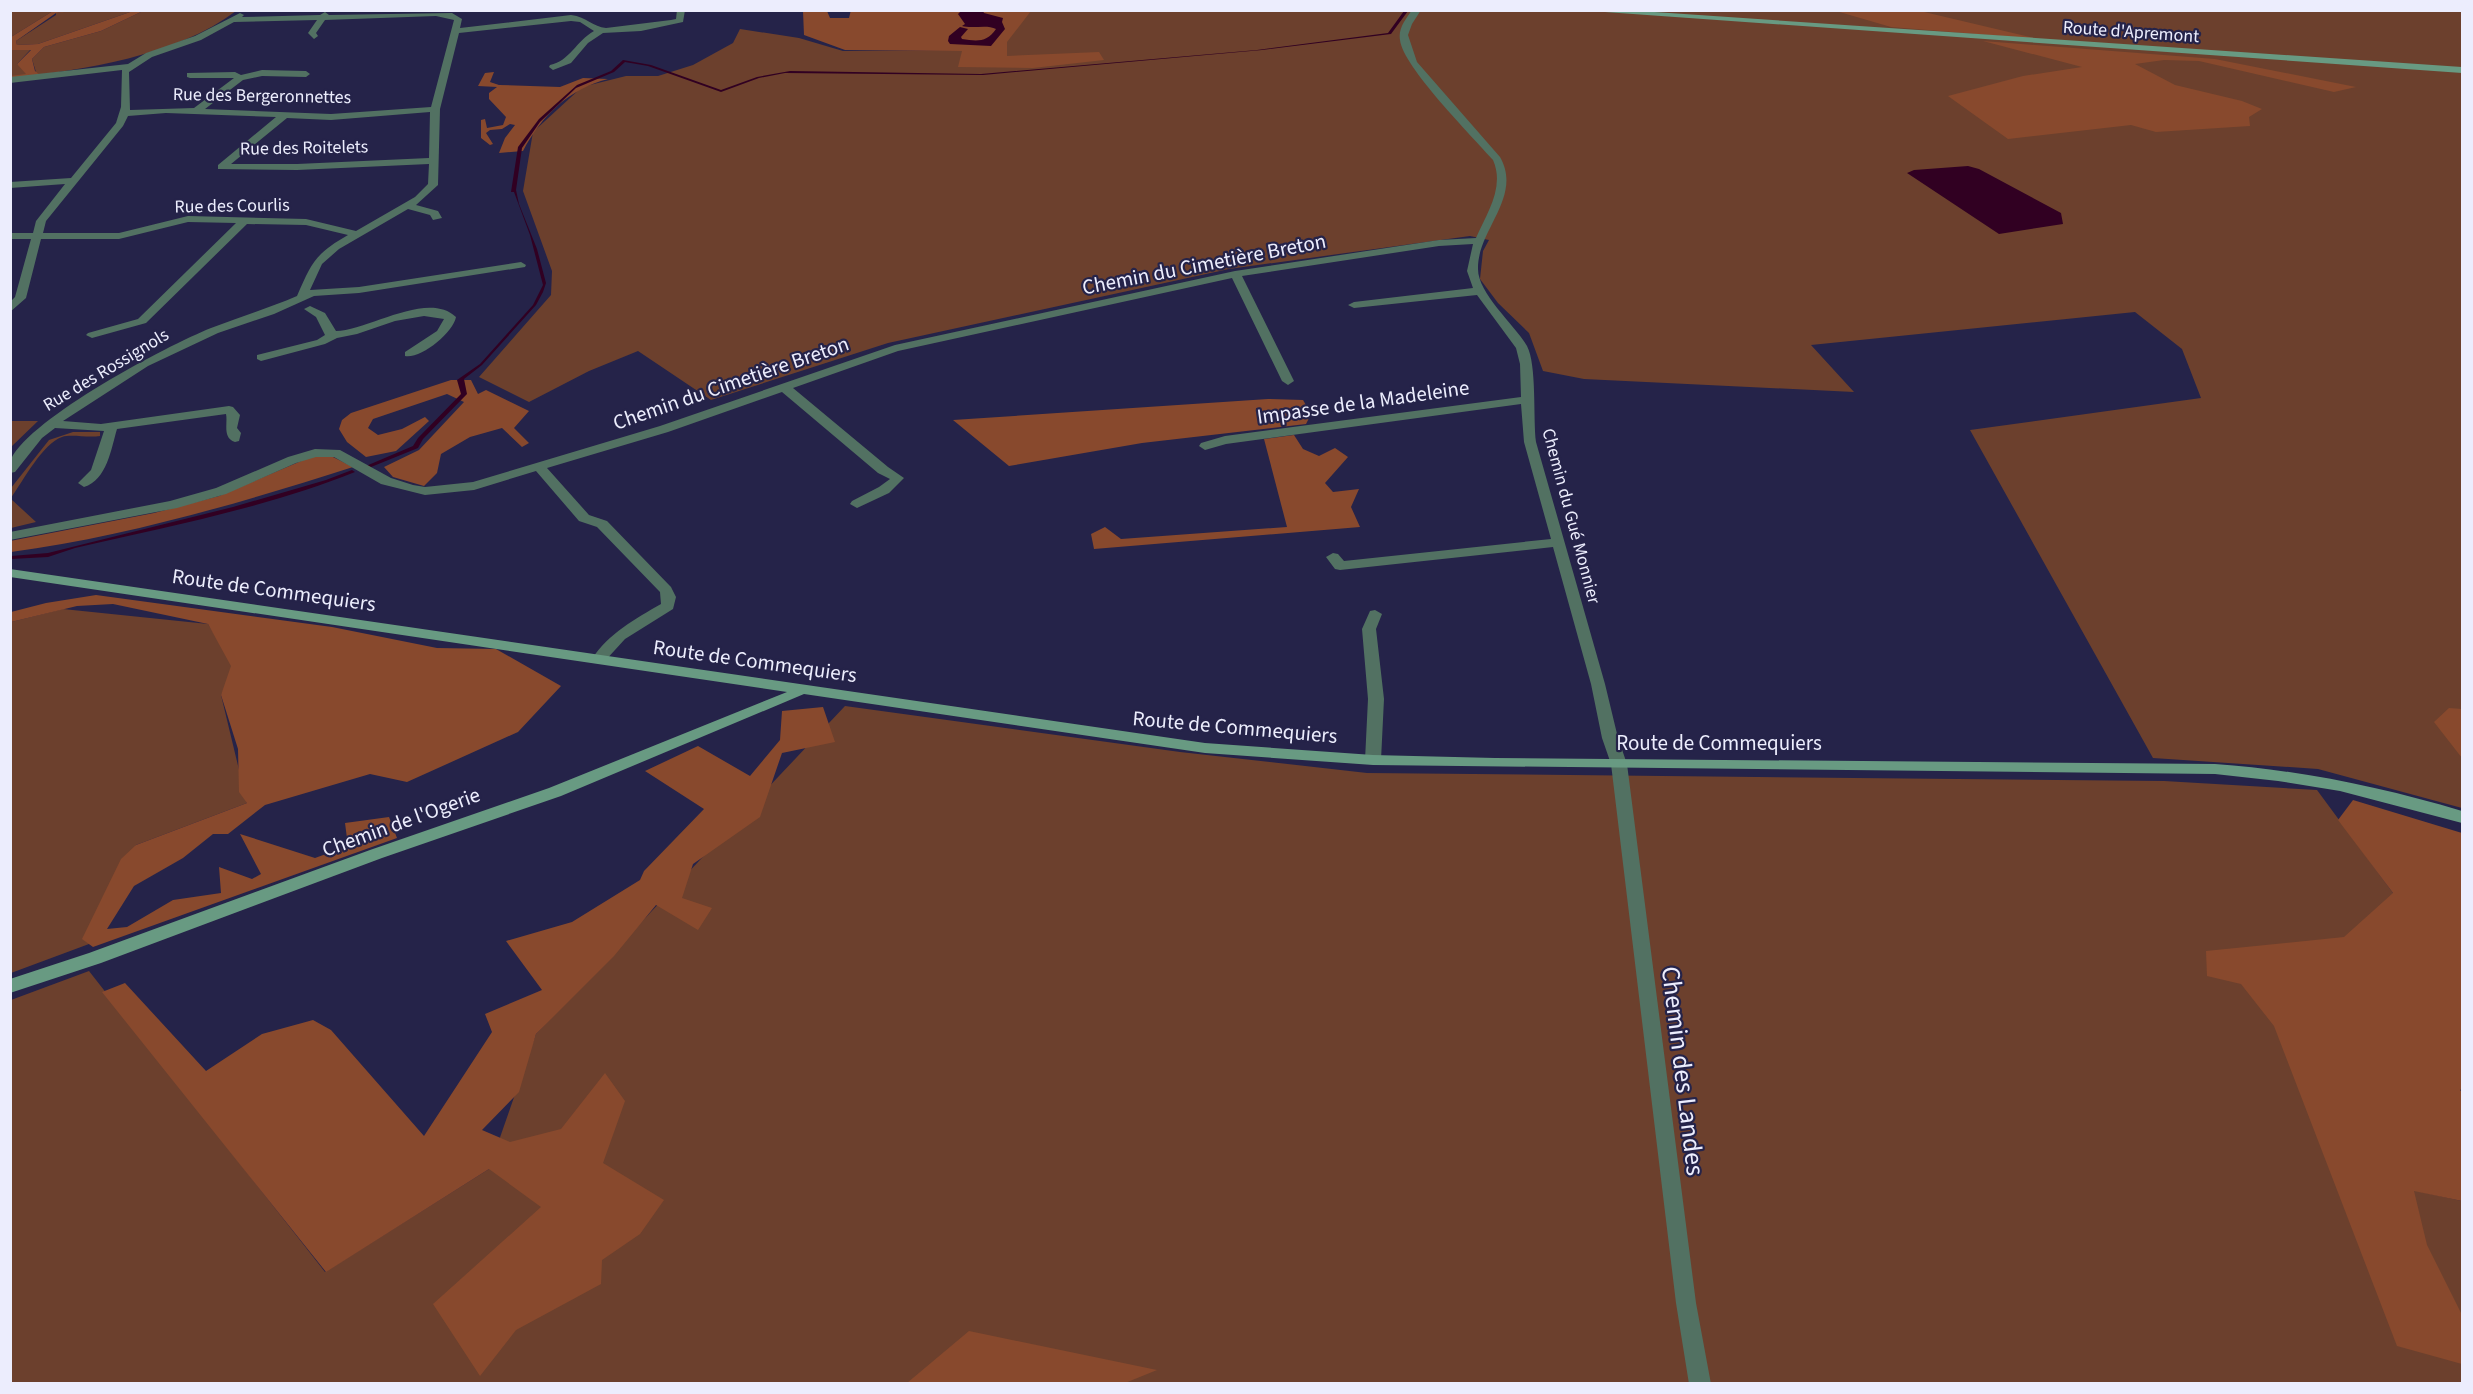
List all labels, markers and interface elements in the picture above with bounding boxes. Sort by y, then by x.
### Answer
street label: Route d'Apremont [2062,15,2200,49]
street label: Rue des Bergeronnettes [173,82,351,110]
street label: Rue des Roitelets [240,134,368,162]
street label: Rue des Courlis [174,192,290,220]
street label: Chemin du Cimetière Breton [1080,226,1328,302]
street label: Rue des Rossignols [38,323,174,417]
street label: Chemin du Cimetière Breton [609,328,853,438]
street label: Impasse de la Madeleine [1255,372,1471,432]
street label: Chemin du Gué Monnier [1536,425,1607,607]
street label: Route de Commequiers [170,561,378,619]
street label: Route de Commequiers [651,632,859,690]
street label: Route de Commequiers [1131,703,1339,751]
street label: Route de Commequiers [1616,728,1822,758]
street label: Chemin de l'Ogerie [318,779,484,865]
street label: Chemin des Landes [1652,964,1714,1178]

